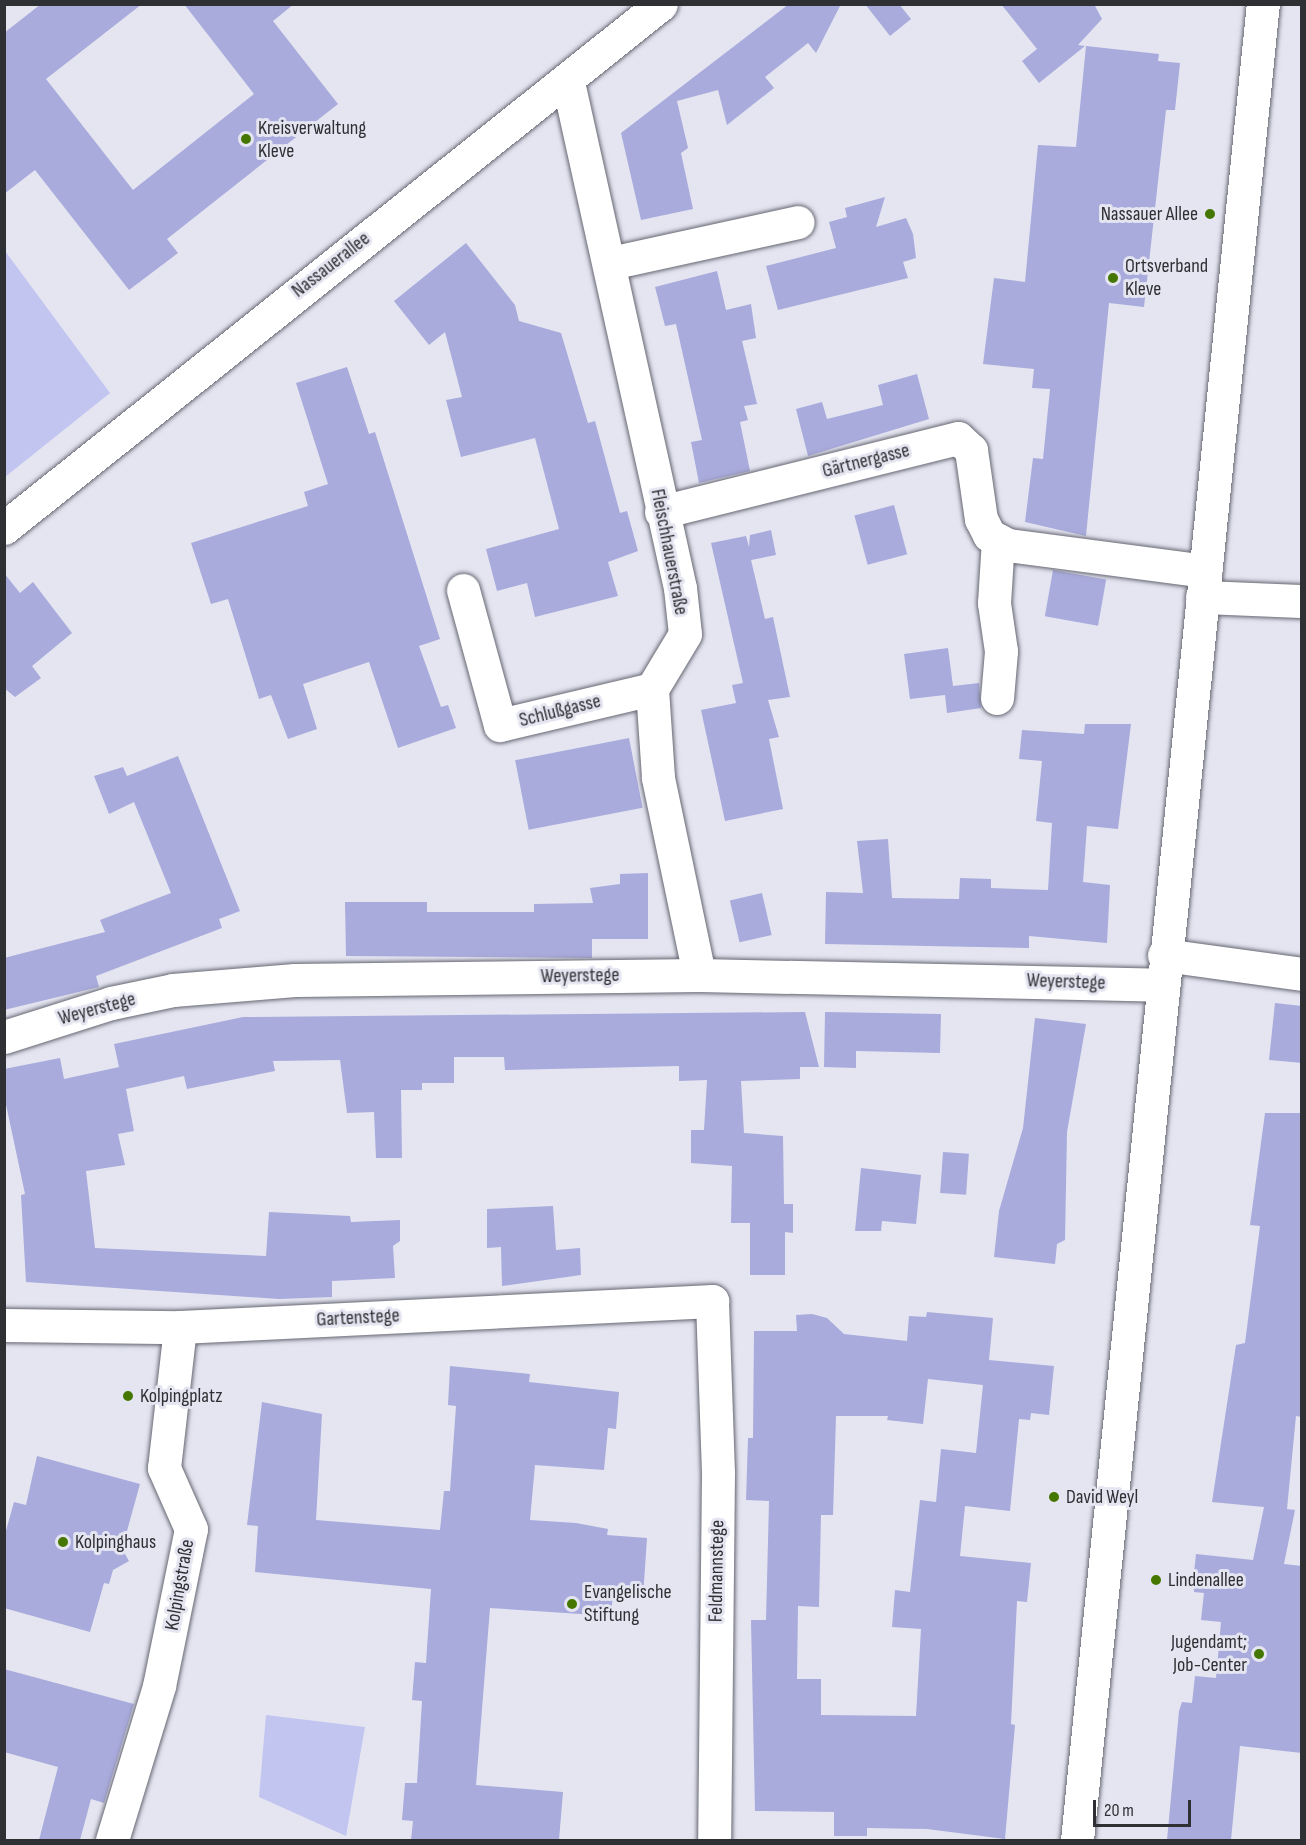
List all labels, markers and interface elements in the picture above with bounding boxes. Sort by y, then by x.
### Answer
place label: Kreisverwaltung Kleve [258,116,366,163]
marker: Kreisverwaltung Kleve [239,132,253,146]
place label: Nassauer Allee [1101,202,1198,226]
marker: Nassauer Allee [1203,207,1217,221]
street label: Nassauerallee [287,227,375,303]
place label: Ortsverband Kleve [1125,254,1208,301]
marker: Ortsverband Kleve [1106,271,1120,285]
street label: Gärtnergasse [820,439,912,483]
street label: Fleischhauerstraße [645,487,693,617]
street label: Schlußgasse [517,689,603,733]
street label: Weyerstege [540,963,620,989]
street label: Weyerstege [1026,969,1106,995]
street label: Weyerstege [56,987,138,1031]
street label: Gartenstege [316,1304,400,1332]
place label: Kolpingplatz [140,1384,222,1408]
marker: Kolpingplatz [121,1389,135,1403]
place label: David Weyl [1066,1485,1138,1509]
marker: David Weyl [1047,1490,1061,1504]
street label: Feldmannstege [704,1520,730,1622]
place label: Kolpinghaus [75,1530,156,1554]
marker: Kolpinghaus [56,1535,70,1549]
street label: Kolpingstraße [160,1538,200,1632]
place label: Lindenallee [1168,1568,1244,1592]
marker: Lindenallee [1149,1573,1163,1587]
place label: Evangelische Stiftung [584,1580,672,1627]
marker: Evangelische Stiftung [565,1597,579,1611]
place label: Jugendamt; Job-Center [1171,1630,1247,1677]
marker: Jugendamt; Job-Center [1252,1647,1266,1661]
scale bar [1096,1788,1194,1826]
text: 20 m [1104,1800,1134,1821]

